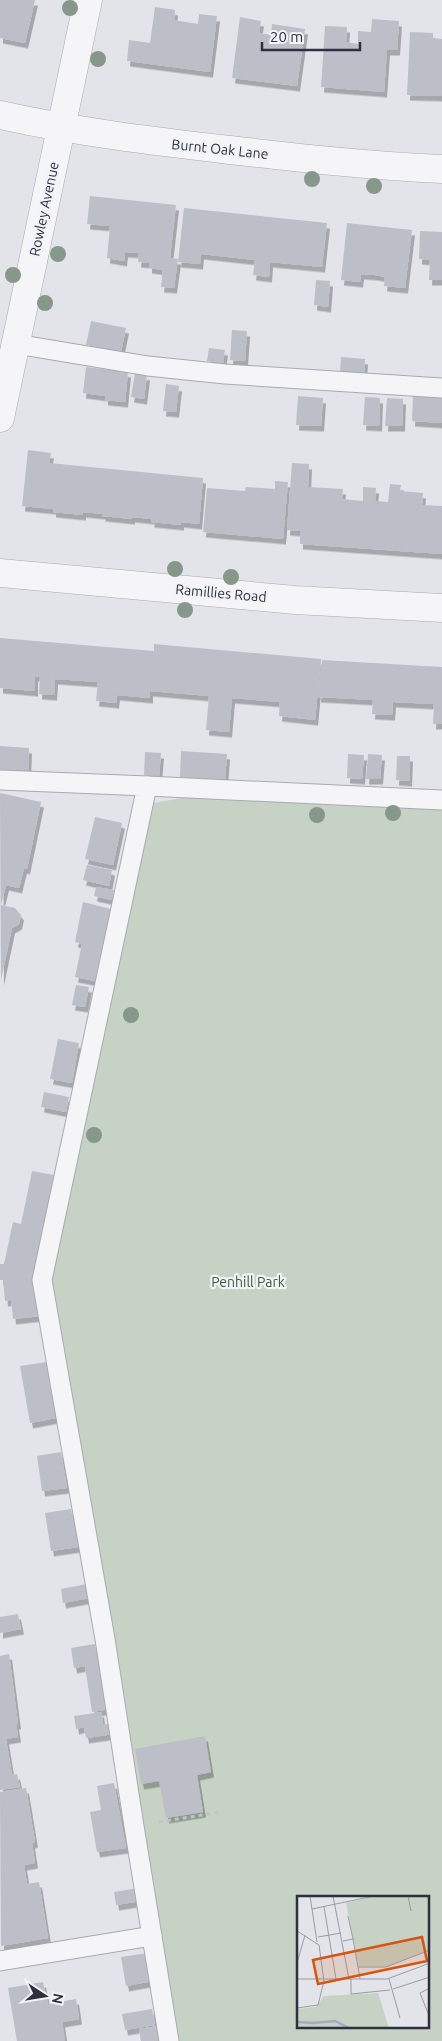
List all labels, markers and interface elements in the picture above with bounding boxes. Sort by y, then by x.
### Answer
scale bar [262,20,360,52]
text: 20 m [270,28,303,45]
street label: Burnt Oak Lane [171,136,269,162]
street label: Rowley Avenue [26,160,62,258]
street label: Ramillies Road [175,581,267,605]
park label: Penhill Park [211,1274,285,1290]
inset map [297,1896,430,2028]
north arrow [20,1971,70,2021]
text: N [49,1992,67,2005]

